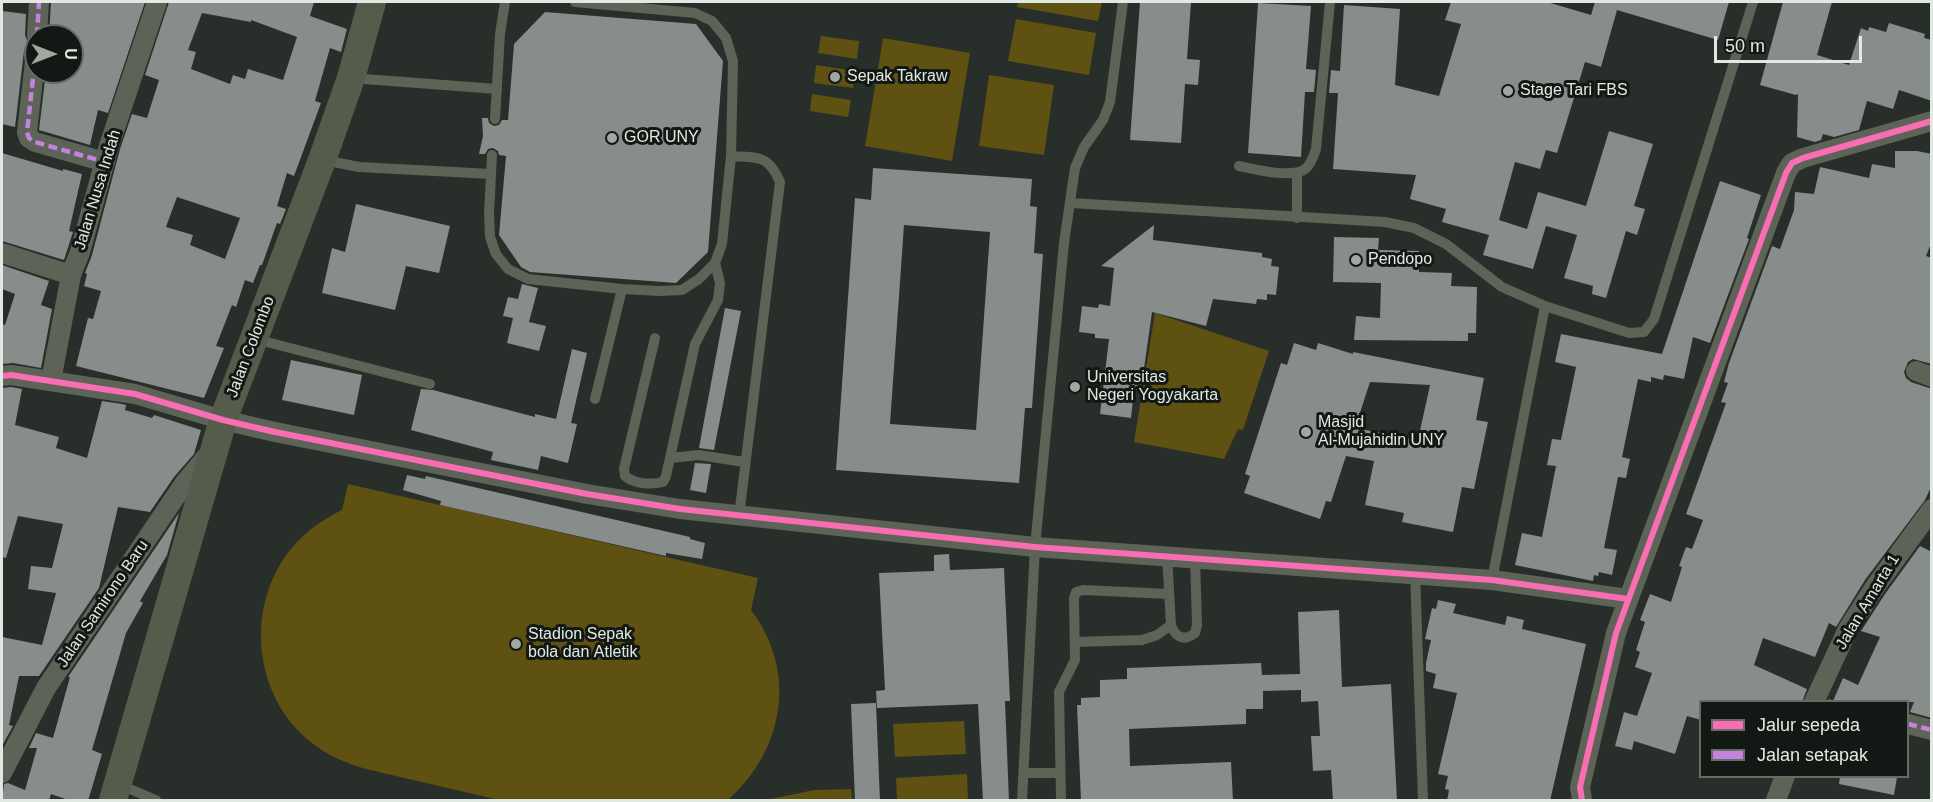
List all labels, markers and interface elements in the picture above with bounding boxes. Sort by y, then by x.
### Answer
north arrow [24,24,84,84]
scale bar [1717,24,1866,62]
text: 50 m [1725,36,1765,56]
text: U [62,48,79,60]
place label: Sepak Takraw [847,67,947,87]
marker: Sepak Takraw [828,70,842,84]
place label: Stage Tari FBS [1520,81,1628,101]
marker: Stage Tari FBS [1501,84,1515,98]
street label: Jalan Nusa Indah [71,128,125,252]
place label: GOR UNY [624,128,699,148]
marker: GOR UNY [605,131,619,145]
place label: Pendopo [1368,250,1432,270]
marker: Pendopo [1349,253,1363,267]
street label: Jalan Colombo [223,294,279,400]
place label: Universitas Negeri Yogyakarta [1087,368,1218,406]
marker: Universitas Negeri Yogyakarta [1068,380,1082,394]
place label: Masjid Al-Mujahidin UNY [1318,413,1444,451]
marker: Masjid Al-Mujahidin UNY [1299,425,1313,439]
street label: Jalan Samirono Baru [53,537,153,671]
street label: Jalan Amarta 1 [1832,551,1904,653]
place label: Stadion Sepak bola dan Atletik [528,625,637,663]
marker: Stadion Sepak bola dan Atletik [509,637,523,651]
legend [1699,700,1909,778]
text: Jalur sepeda [1757,715,1860,735]
text: Jalan setapak [1757,745,1868,765]

